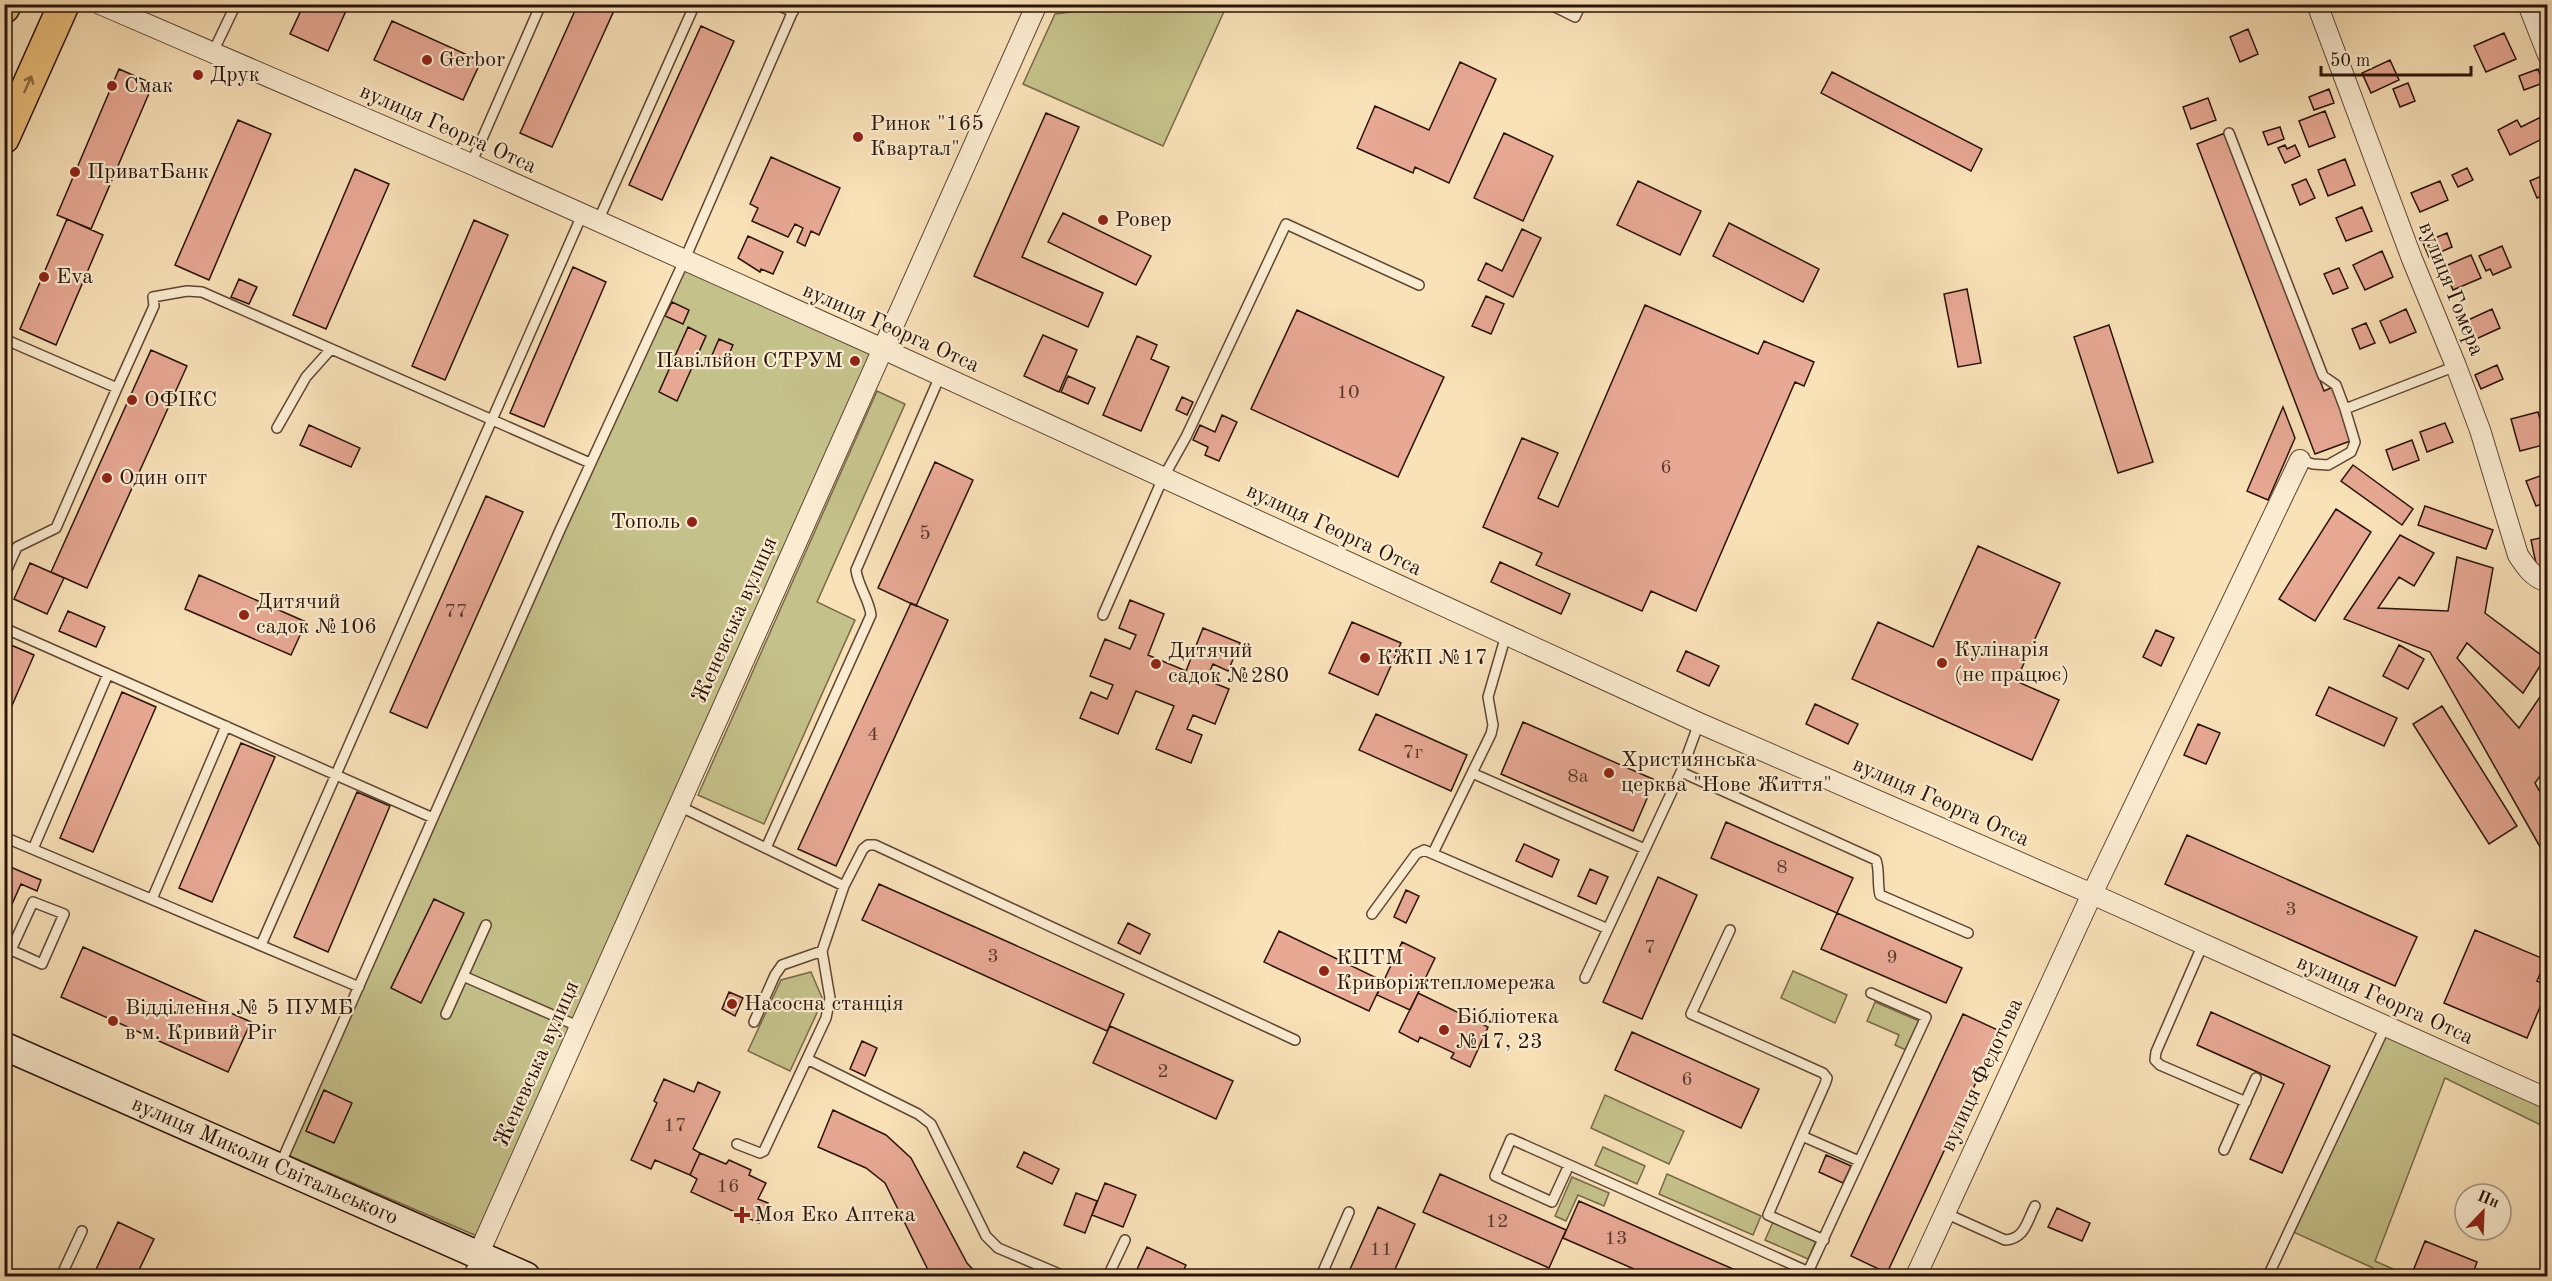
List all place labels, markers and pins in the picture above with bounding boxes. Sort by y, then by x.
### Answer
place label: Gerbor [439,49,505,71]
marker: Gerbor [420,53,434,67]
place label: Друк [210,64,260,86]
marker: Друк [191,68,205,82]
place label: Смак [124,75,173,97]
marker: Смак [105,79,119,93]
place label: Ринок "165 Квартал" [870,113,984,160]
marker: Ринок "165 Квартал" [851,130,865,144]
place label: ПриватБанк [87,161,209,183]
marker: ПриватБанк [68,165,82,179]
place label: Ровер [1115,209,1172,231]
marker: Ровер [1096,213,1110,227]
place label: Eva [56,266,93,288]
marker: Eva [37,270,51,284]
place label: Павільйон СТРУМ [656,350,843,372]
marker: Павільйон СТРУМ [848,354,862,368]
place label: ОФІКС [144,389,217,411]
marker: ОФІКС [125,393,139,407]
place label: Один опт [119,467,207,489]
marker: Один опт [100,471,114,485]
place label: Тополь [611,511,680,533]
marker: Тополь [685,515,699,529]
place label: Дитячий садок №106 [256,591,377,638]
marker: Дитячий садок №106 [237,608,251,622]
place label: Кулінарія (не працює) [1954,639,2069,686]
place label: Дитячий садок №280 [1168,640,1289,687]
place label: КЖП №17 [1377,647,1488,669]
marker: КЖП №17 [1358,651,1372,665]
marker: Кулінарія (не працює) [1935,656,1949,670]
marker: Дитячий садок №280 [1149,657,1163,671]
place label: Християнська церква "Нове Життя" [1621,749,1832,796]
marker: Християнська церква "Нове Життя" [1602,766,1616,780]
place label: КПТМ Криворіжтепломережа [1336,947,1556,994]
marker: КПТМ Криворіжтепломережа [1317,964,1331,978]
place label: Насосна станція [744,993,904,1015]
place label: Відділення № 5 ПУМБ в м. Кривий Ріг [125,997,353,1044]
marker: Насосна станція [725,997,739,1011]
place label: Бібліотека №17, 23 [1456,1006,1559,1053]
marker: Відділення № 5 ПУМБ в м. Кривий Ріг [106,1014,120,1028]
marker: Бібліотека №17, 23 [1437,1023,1451,1037]
place label: Моя Еко Аптека [754,1204,916,1226]
marker: Моя Еко Аптека [735,1208,749,1222]

